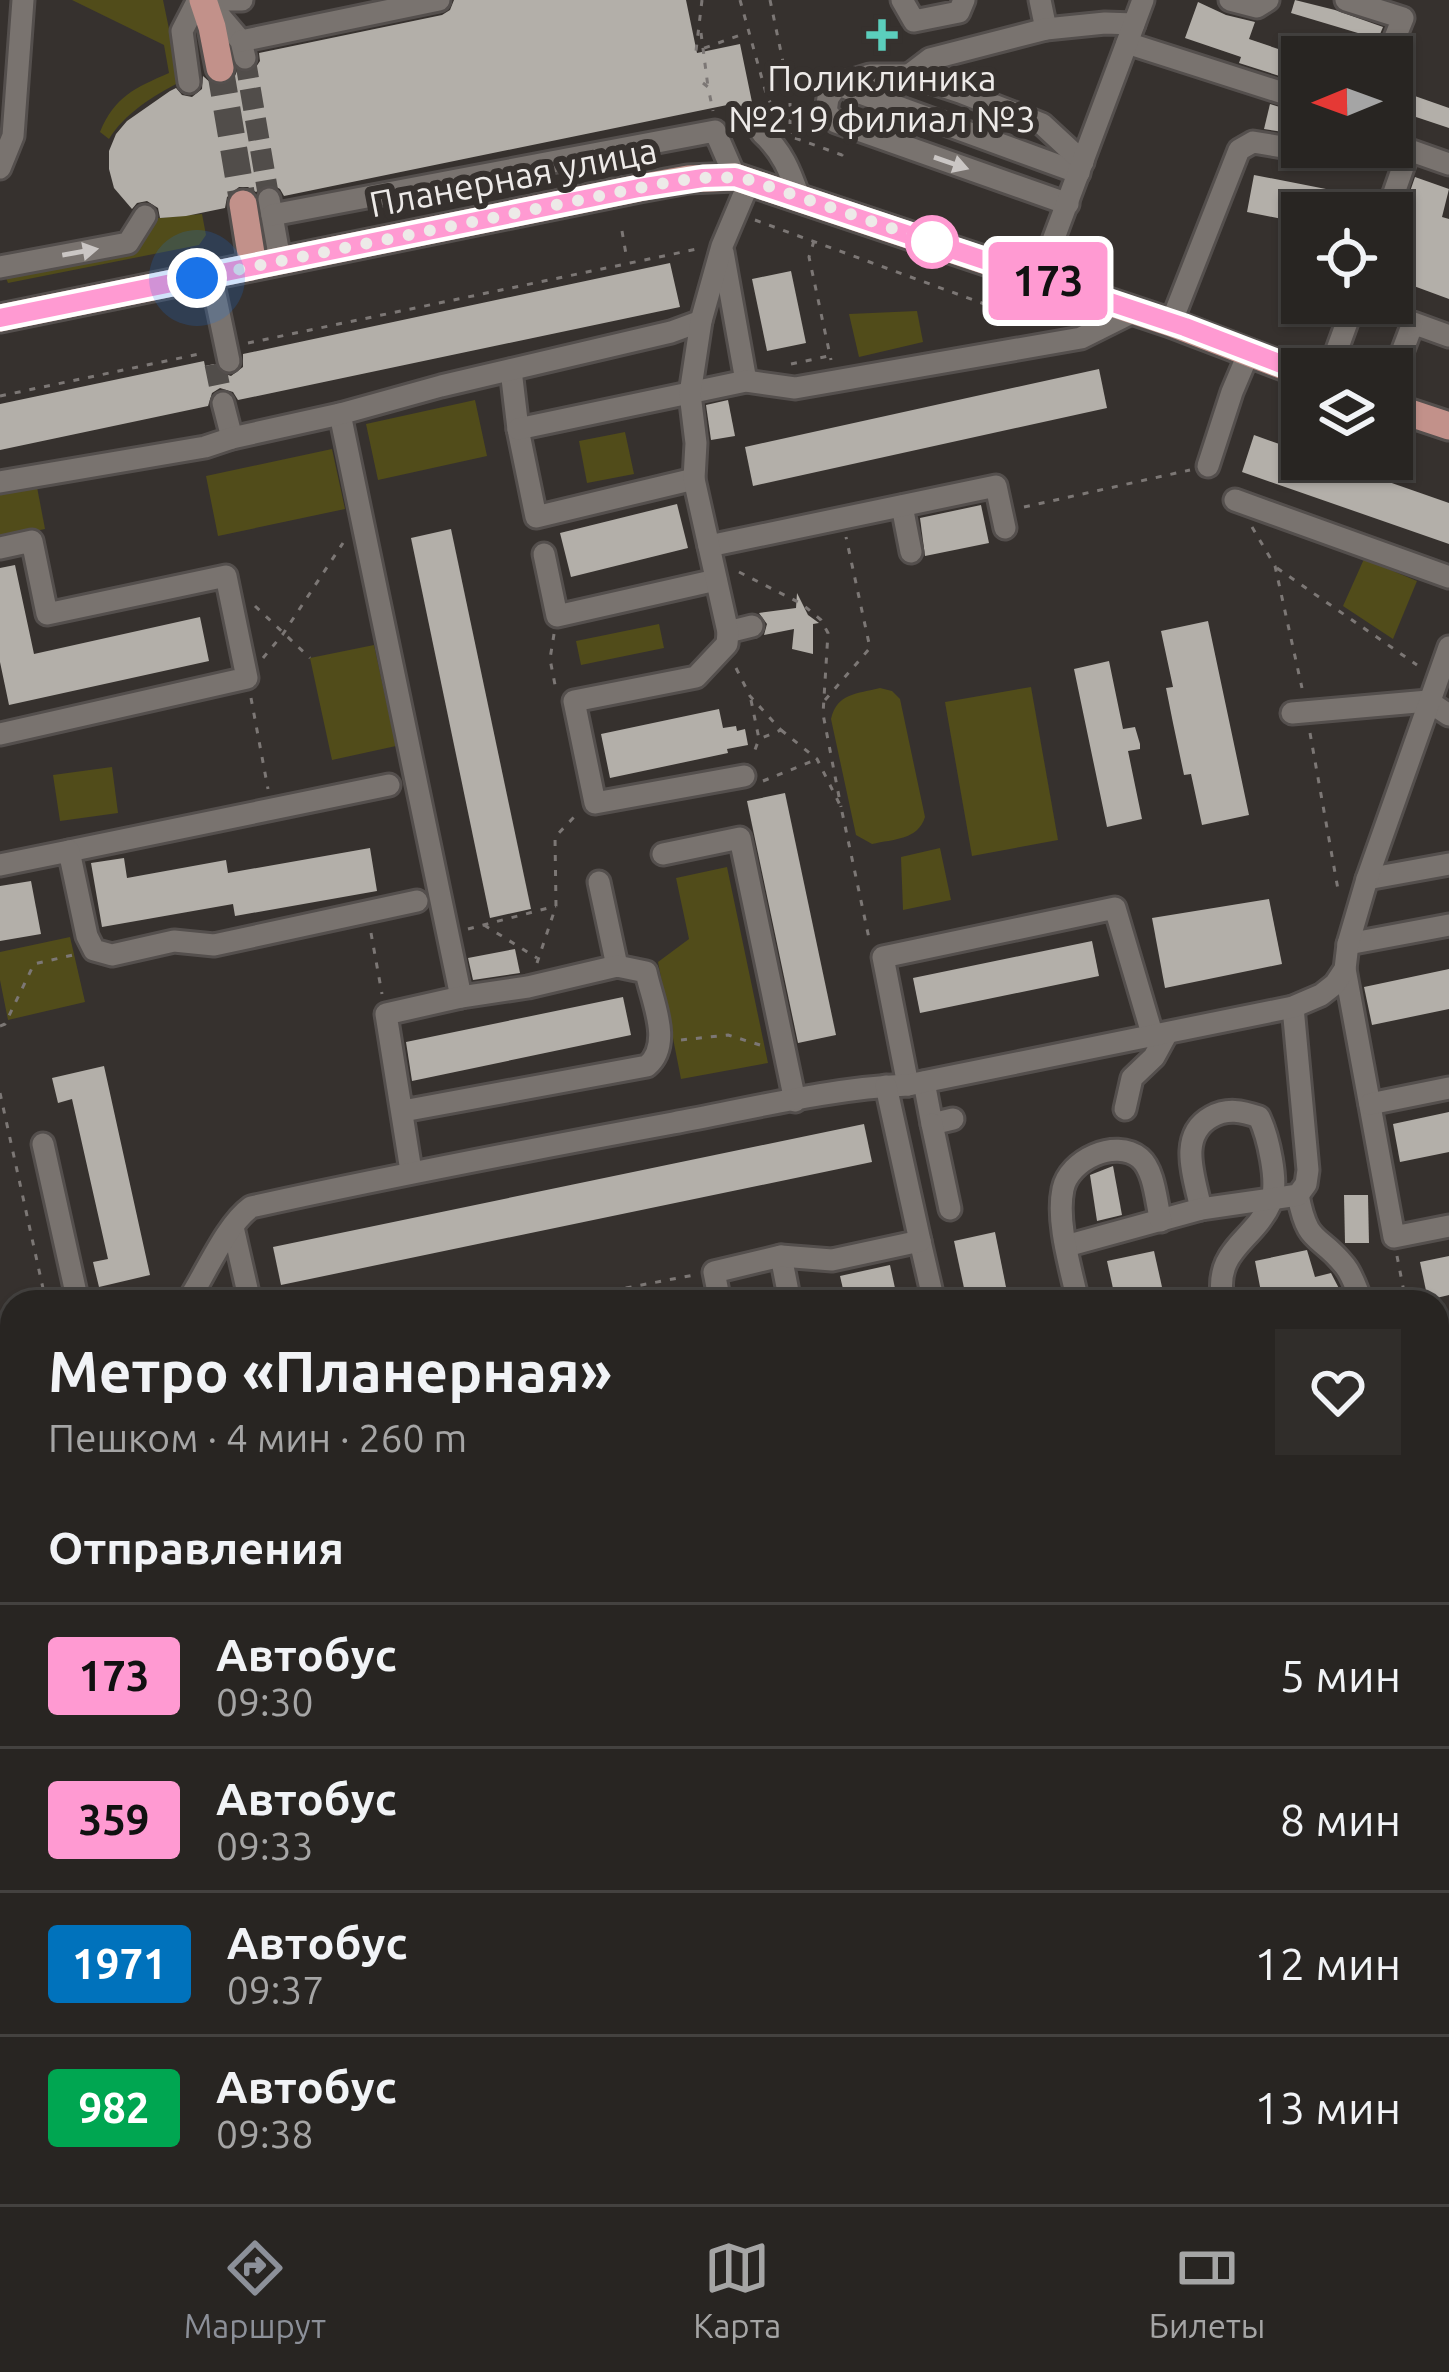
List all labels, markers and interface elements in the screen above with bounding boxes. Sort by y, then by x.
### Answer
marker: Поликлиника №219 филиал №3 [866,19,898,51]
north arrow [1281,36,1413,168]
map controls [1281,36,1413,480]
place label: Поликлиника №219 филиал №3 [728,57,1036,139]
street label: Планерная улица [366,129,660,224]
one-way arrow [933,155,969,173]
button: locate [1281,192,1413,324]
unlabelled marker [907,217,957,267]
one-way arrow [61,242,99,261]
line badge: 173 [979,242,1117,320]
your location [167,248,227,308]
text: 173 [1012,257,1084,304]
button: layers [1281,348,1413,480]
button: heart [1275,1329,1401,1455]
text: Метро «Планерная» [48,1339,612,1403]
text: Пешком · 4 мин · 260 m [48,1416,467,1459]
text: Отправления [48,1522,344,1573]
text: Автобус [216,1629,397,1680]
text: 5 мин [1280,1650,1401,1701]
text: 173 [78,1652,150,1699]
text: 09:30 [216,1680,314,1723]
text: Автобус [216,1773,397,1824]
text: 8 мин [1280,1794,1401,1845]
text: 359 [78,1796,150,1843]
text: 09:33 [216,1824,314,1867]
text: Автобус [227,1917,408,1968]
text: 12 мин [1254,1938,1401,1989]
text: 1971 [72,1940,167,1987]
text: 09:37 [227,1968,324,2011]
text: Автобус [216,2061,397,2112]
text: 13 мин [1254,2082,1401,2133]
text: 982 [78,2084,150,2131]
text: 09:38 [216,2112,314,2155]
tab: Маршрут [184,2235,326,2344]
tab: Карта [693,2235,781,2344]
tab: Билеты [1149,2235,1265,2344]

